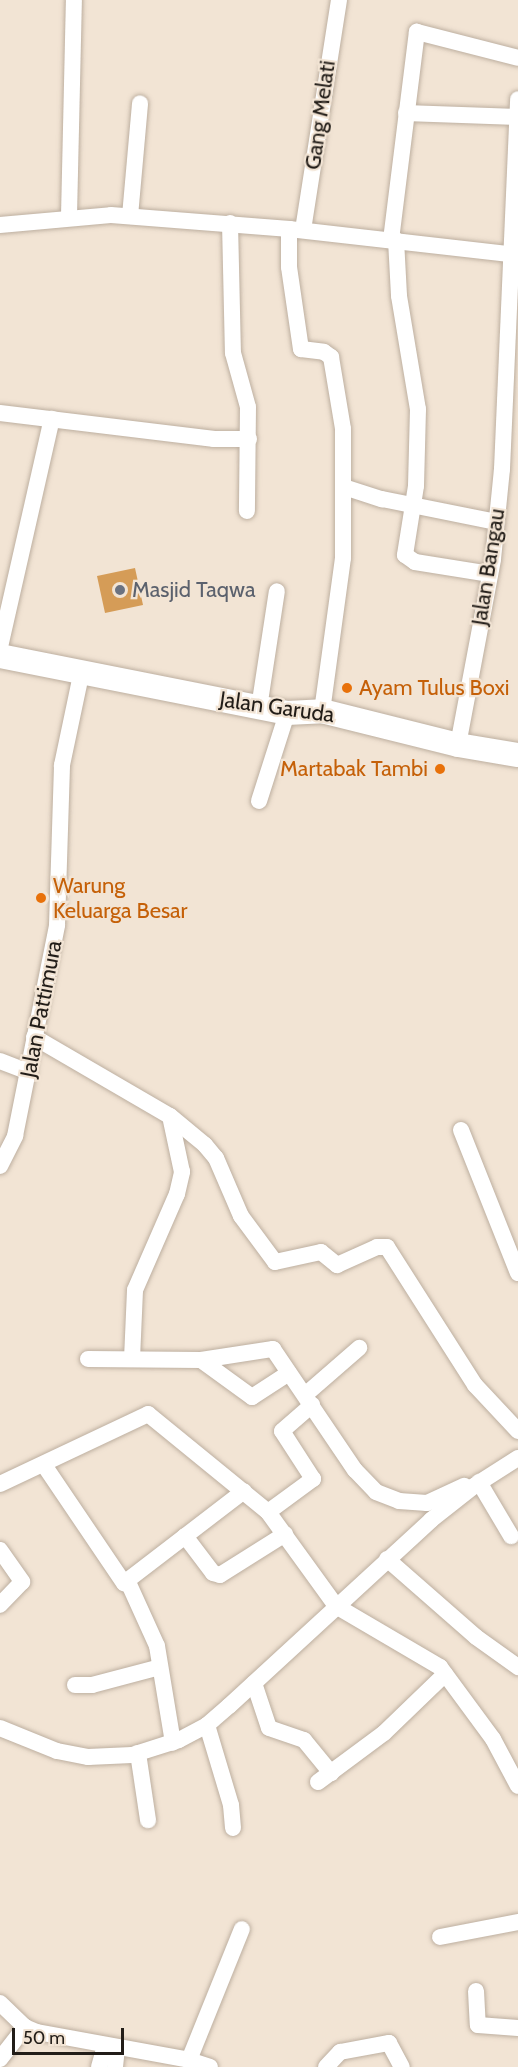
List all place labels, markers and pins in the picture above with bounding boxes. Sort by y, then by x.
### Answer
place label: Masjid Taqwa [132,577,256,603]
marker: Masjid Taqwa [113,583,127,597]
place label: Ayam Tulus Boxi [359,675,510,701]
marker: Ayam Tulus Boxi [340,681,354,695]
place label: Martabak Tambi [280,756,428,782]
marker: Martabak Tambi [433,762,447,776]
place label: Warung Keluarga Besar [53,872,188,924]
marker: Warung Keluarga Besar [34,891,48,905]

